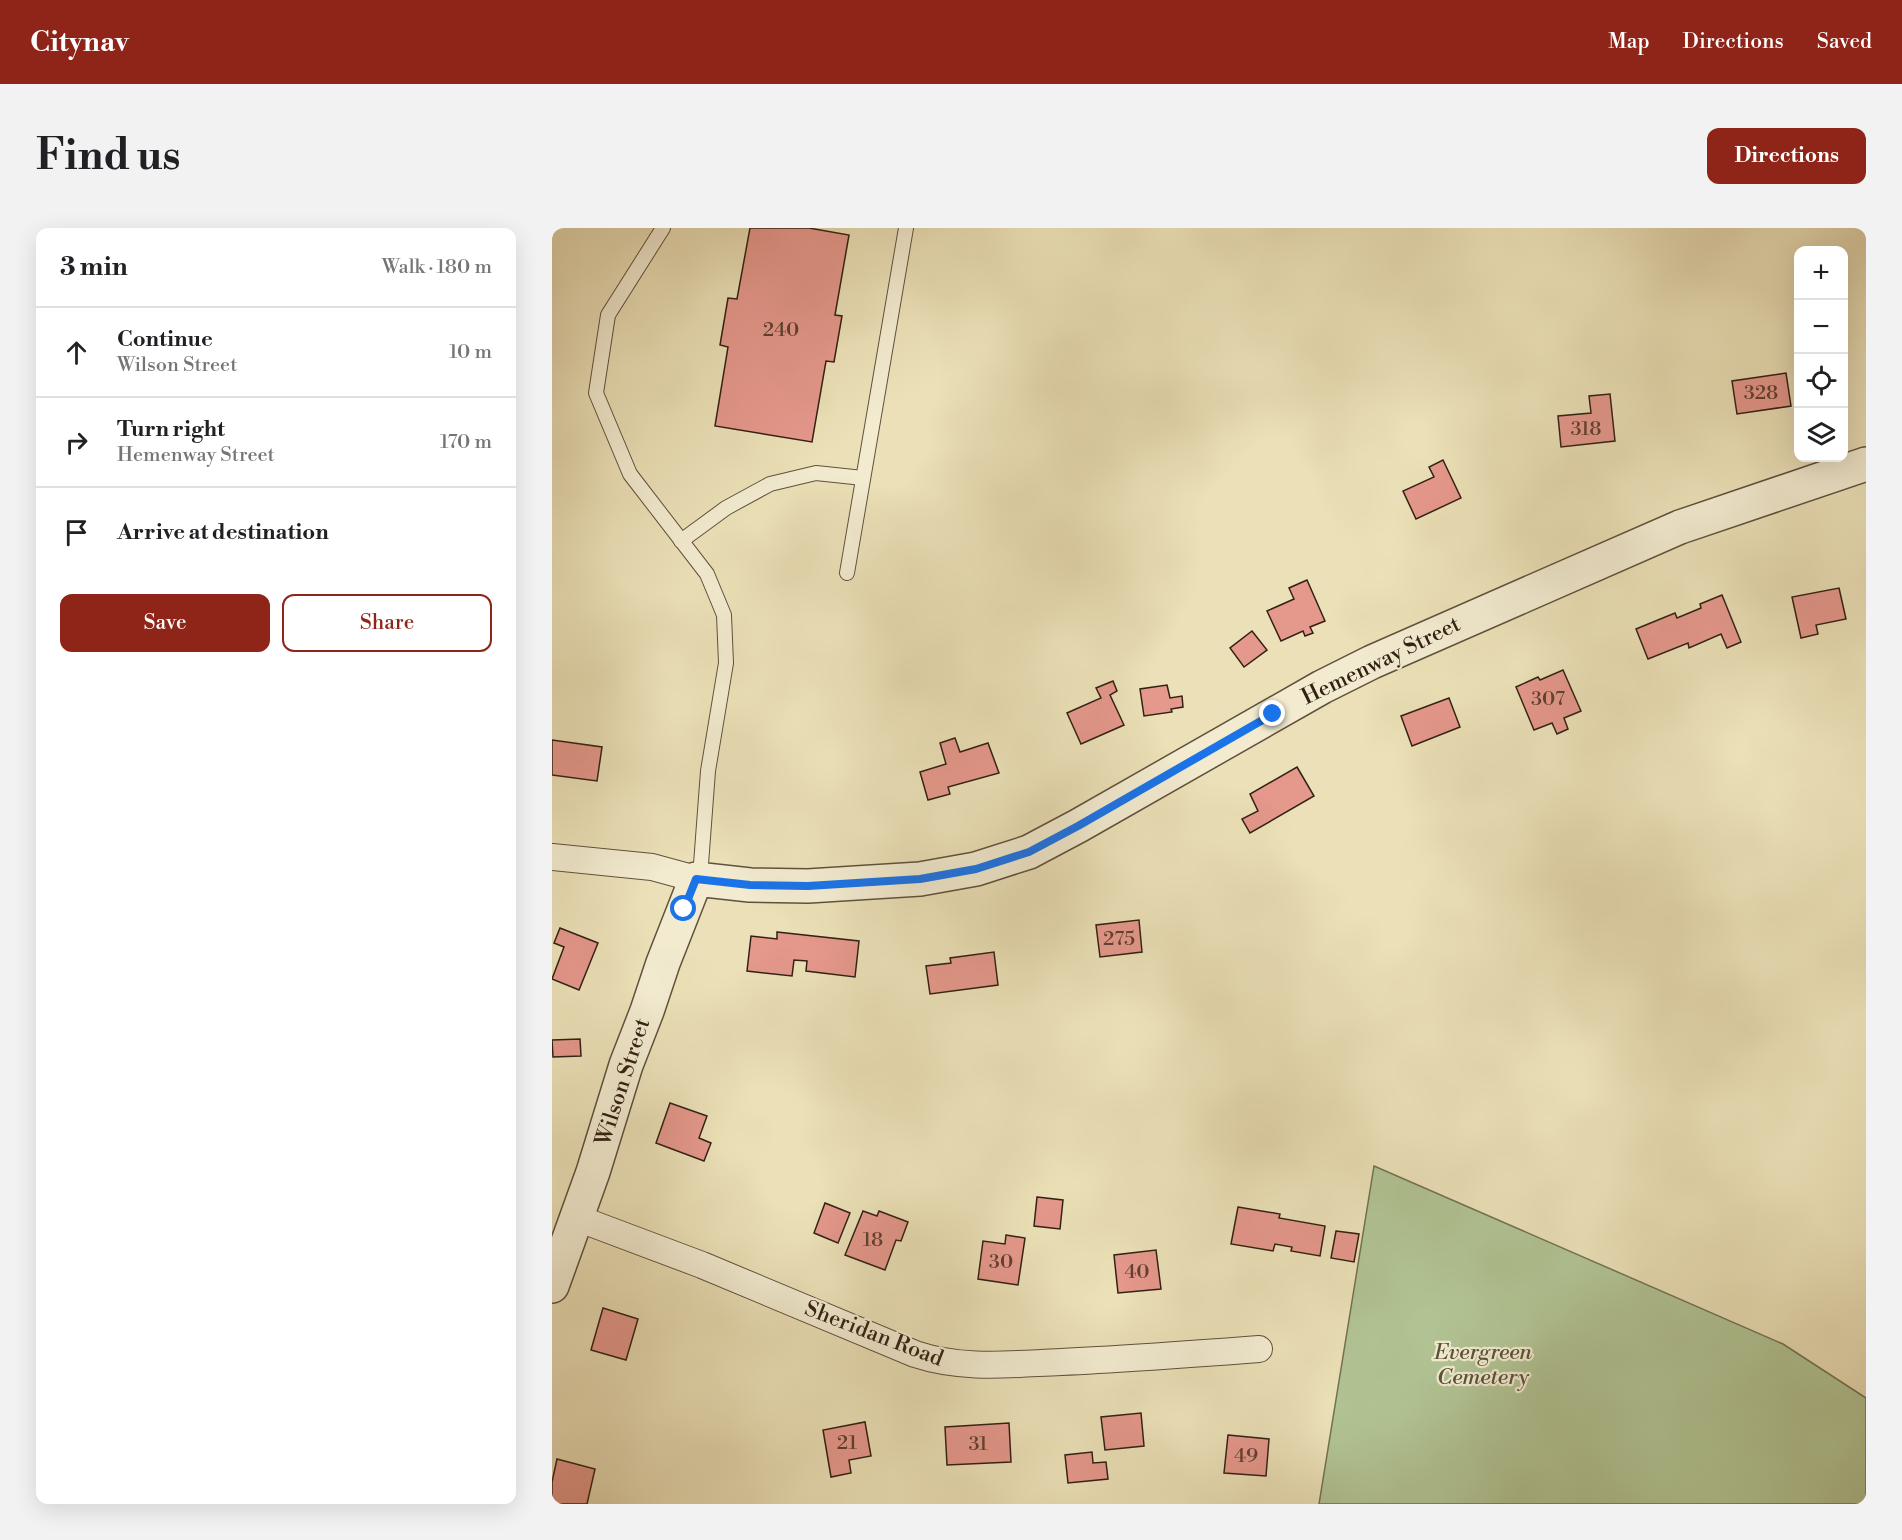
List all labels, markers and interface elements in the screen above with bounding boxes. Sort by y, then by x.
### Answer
text: Citynav [30,25,129,60]
text: Map [1608,29,1650,55]
text: Directions [1683,29,1784,55]
text: Saved [1817,29,1872,55]
button: Directions [1707,128,1866,184]
text: Find us [36,130,180,183]
map controls [1794,246,1848,462]
button: + [1794,246,1848,300]
text: 3 min [60,251,128,283]
text: Walk · 180 m [382,255,492,280]
button: − [1794,300,1848,354]
house number: 240 [763,318,799,343]
text: Continue [117,326,213,353]
icon: ahead [60,336,93,369]
text: 10 m [449,340,492,365]
text: Wilson Street [117,353,237,378]
button: locate [1794,354,1848,408]
house number: 328 [1744,381,1778,406]
button: layers [1794,408,1848,462]
text: Turn right [117,416,225,443]
house number: 318 [1570,417,1602,442]
icon: right [60,426,93,459]
text: 170 m [440,430,492,455]
text: Hemenway Street [117,443,275,468]
icon: arrive [60,516,93,549]
text: Arrive at destination [117,519,329,546]
button: Save [60,594,270,652]
button: Share [282,594,492,652]
street label: Hemenway Street [1297,611,1465,711]
house number: 307 [1531,687,1565,712]
route end [1259,700,1285,726]
route start [670,895,696,921]
house number: 275 [1103,927,1135,952]
street label: Wilson Street [589,1015,656,1150]
house number: 18 [863,1228,883,1253]
house number: 30 [989,1250,1013,1275]
house number: 40 [1124,1260,1150,1285]
street label: Sheridan Road [801,1295,948,1373]
park label: Evergreen Cemetery [1433,1339,1533,1391]
house number: 21 [837,1431,858,1456]
house number: 31 [968,1432,988,1457]
house number: 49 [1234,1444,1258,1469]

